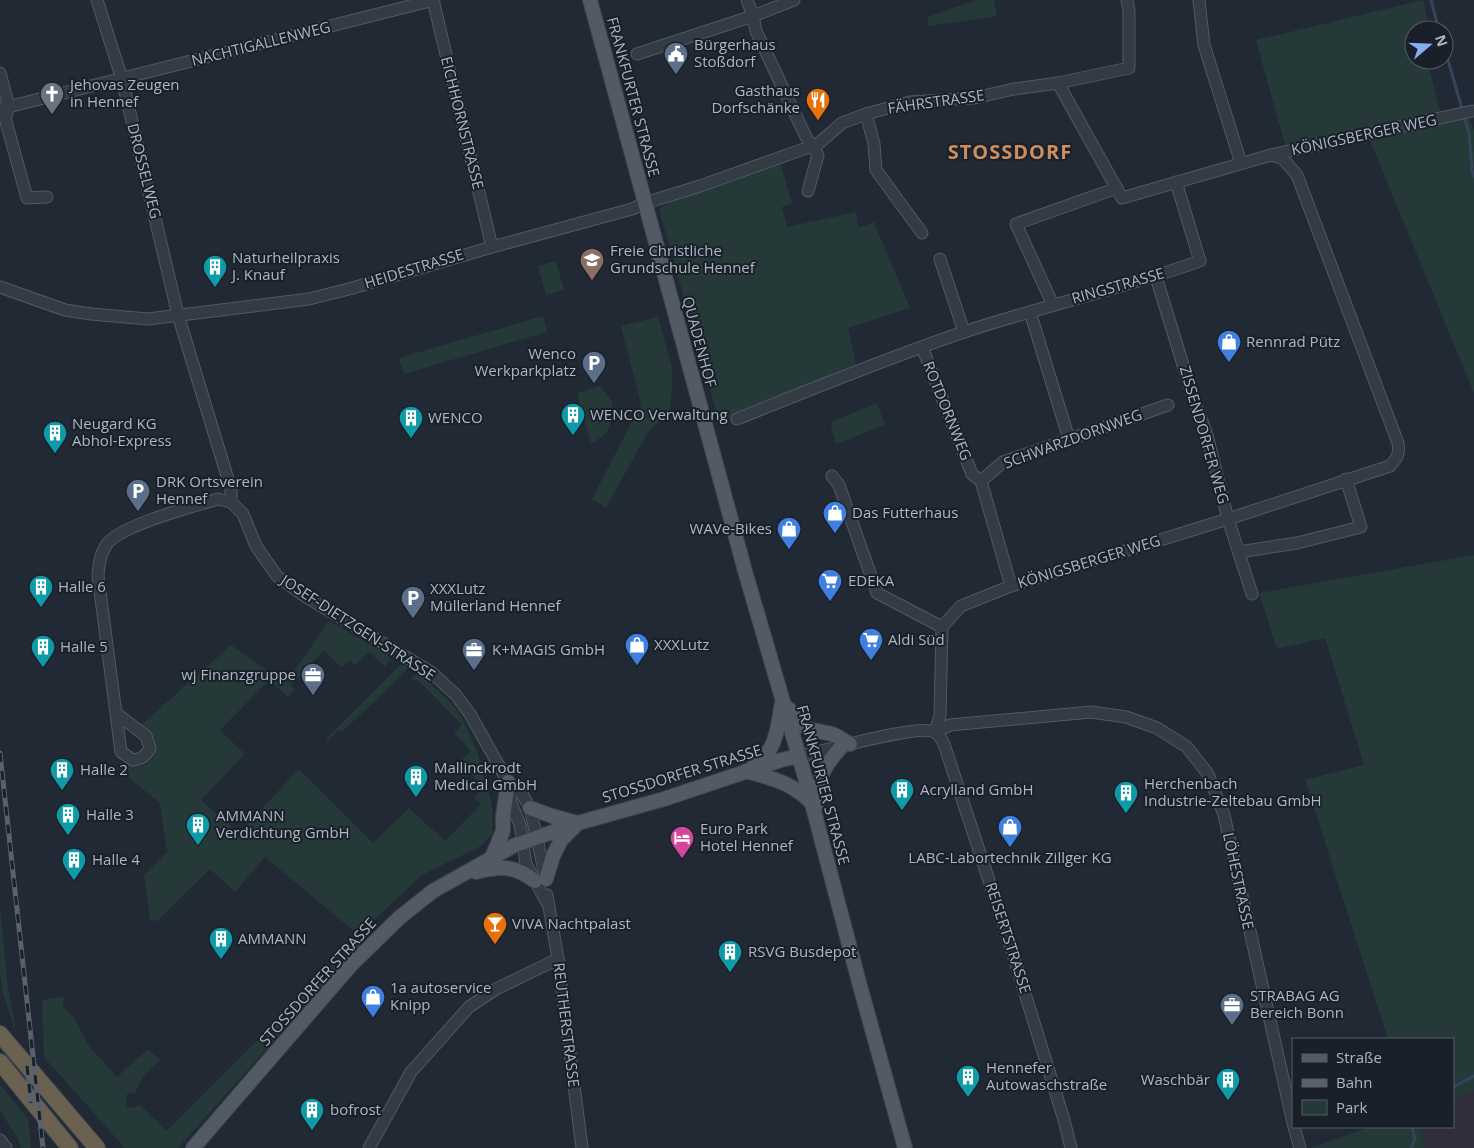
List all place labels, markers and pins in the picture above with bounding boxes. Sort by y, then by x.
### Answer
place label: Bürgerhaus Stoßdorf [694,34,776,71]
public building icon: Bürgerhaus Stoßdorf [663,41,689,75]
place label: Jehovas Zeugen in Hennef [68,74,180,111]
place label: Gasthaus Dorfschänke [712,80,800,117]
church icon: Jehovas Zeugen in Hennef [39,81,65,115]
restaurant icon: Gasthaus Dorfschänke [805,87,831,121]
place label: Freie Christliche Grundschule Hennef [610,240,756,277]
place label: Naturheilpraxis J. Knauf [230,247,340,284]
school or university icon: Freie Christliche Grundschule Hennef [579,247,605,281]
building icon: Naturheilpraxis J. Knauf [202,254,228,288]
shop icon: Rennrad Pütz [1216,329,1242,363]
place label: Rennrad Pütz [1246,331,1340,351]
place label: Wenco Werkparkplatz [475,343,576,380]
parking icon: Wenco Werkparkplatz [581,350,607,384]
building icon: WENCO Verwaltung [560,402,586,436]
place label: WENCO Verwaltung [590,404,728,424]
building icon: WENCO [398,405,424,439]
place label: WENCO [428,407,483,427]
place label: Neugard KG Abhol-Express [72,413,172,450]
building icon: Neugard KG Abhol-Express [42,420,68,454]
place label: DRK Ortsverein Hennef [156,471,263,508]
parking icon: DRK Ortsverein Hennef [125,478,151,512]
shop icon: Das Futterhaus [822,500,848,534]
place label: Das Futterhaus [852,502,958,522]
shop icon: WAVe-Bikes [776,516,802,550]
place label: WAVe-Bikes [690,518,772,538]
supermarket icon: EDEKA [817,568,843,602]
place label: EDEKA [848,570,895,590]
building icon: Halle 6 [28,574,54,608]
place label: Halle 6 [58,576,106,596]
place label: XXXLutz Müllerland Hennef [430,578,562,615]
parking icon: XXXLutz Müllerland Hennef [400,585,426,619]
supermarket icon: Aldi Süd [858,627,884,661]
place label: Aldi Süd [888,629,945,649]
shop icon: XXXLutz [624,632,650,666]
building icon: Halle 5 [30,634,56,668]
place label: XXXLutz [654,634,709,654]
place label: Halle 5 [60,636,108,656]
office icon: K+MAGIS GmbH [461,637,487,671]
place label: K+MAGIS GmbH [492,639,605,659]
office icon: wj Finanzgruppe [300,662,326,696]
place label: wj Finanzgruppe [181,664,296,684]
building icon: Halle 2 [49,757,75,791]
place label: Mallinckrodt Medical GmbH [434,757,537,794]
place label: Halle 2 [80,759,128,779]
building icon: Mallinckrodt Medical GmbH [403,764,429,798]
place label: Herchenbach Industrie-Zeltebau GmbH [1144,773,1322,810]
building icon: Acrylland GmbH [889,777,915,811]
place label: Acrylland GmbH [920,779,1034,799]
building icon: Herchenbach Industrie-Zeltebau GmbH [1113,780,1139,814]
building icon: Halle 3 [55,802,81,836]
place label: Halle 3 [86,804,134,824]
place label: AMMANN Verdichtung GmbH [216,805,350,842]
building icon: AMMANN Verdichtung GmbH [185,812,211,846]
shop icon: LABC-Labortechnik Zillger KG [997,814,1023,848]
place label: Euro Park Hotel Hennef [700,818,794,855]
hotel icon: Euro Park Hotel Hennef [669,825,695,859]
building icon: Halle 4 [61,847,87,881]
place label: LABC-Labortechnik Zillger KG [908,847,1112,867]
place label: Halle 4 [92,849,140,869]
bar icon: VIVA Nachtpalast [482,911,508,945]
place label: VIVA Nachtpalast [512,913,631,933]
building icon: AMMANN [208,926,234,960]
place label: AMMANN [238,928,307,948]
building icon: RSVG Busdepot [717,939,743,973]
place label: RSVG Busdepot [748,941,856,961]
place label: 1a autoservice Knipp [390,977,491,1014]
shop icon: 1a autoservice Knipp [360,984,386,1018]
place label: STRABAG AG Bereich Bonn [1250,985,1344,1022]
office icon: STRABAG AG Bereich Bonn [1219,992,1245,1026]
place label: Hennefer Autowaschstraße [986,1057,1107,1094]
building icon: Hennefer Autowaschstraße [955,1064,981,1098]
building icon: Waschbär [1215,1067,1241,1101]
place label: Waschbär [1141,1069,1210,1089]
building icon: bofrost [299,1097,325,1131]
place label: bofrost [330,1099,381,1119]

